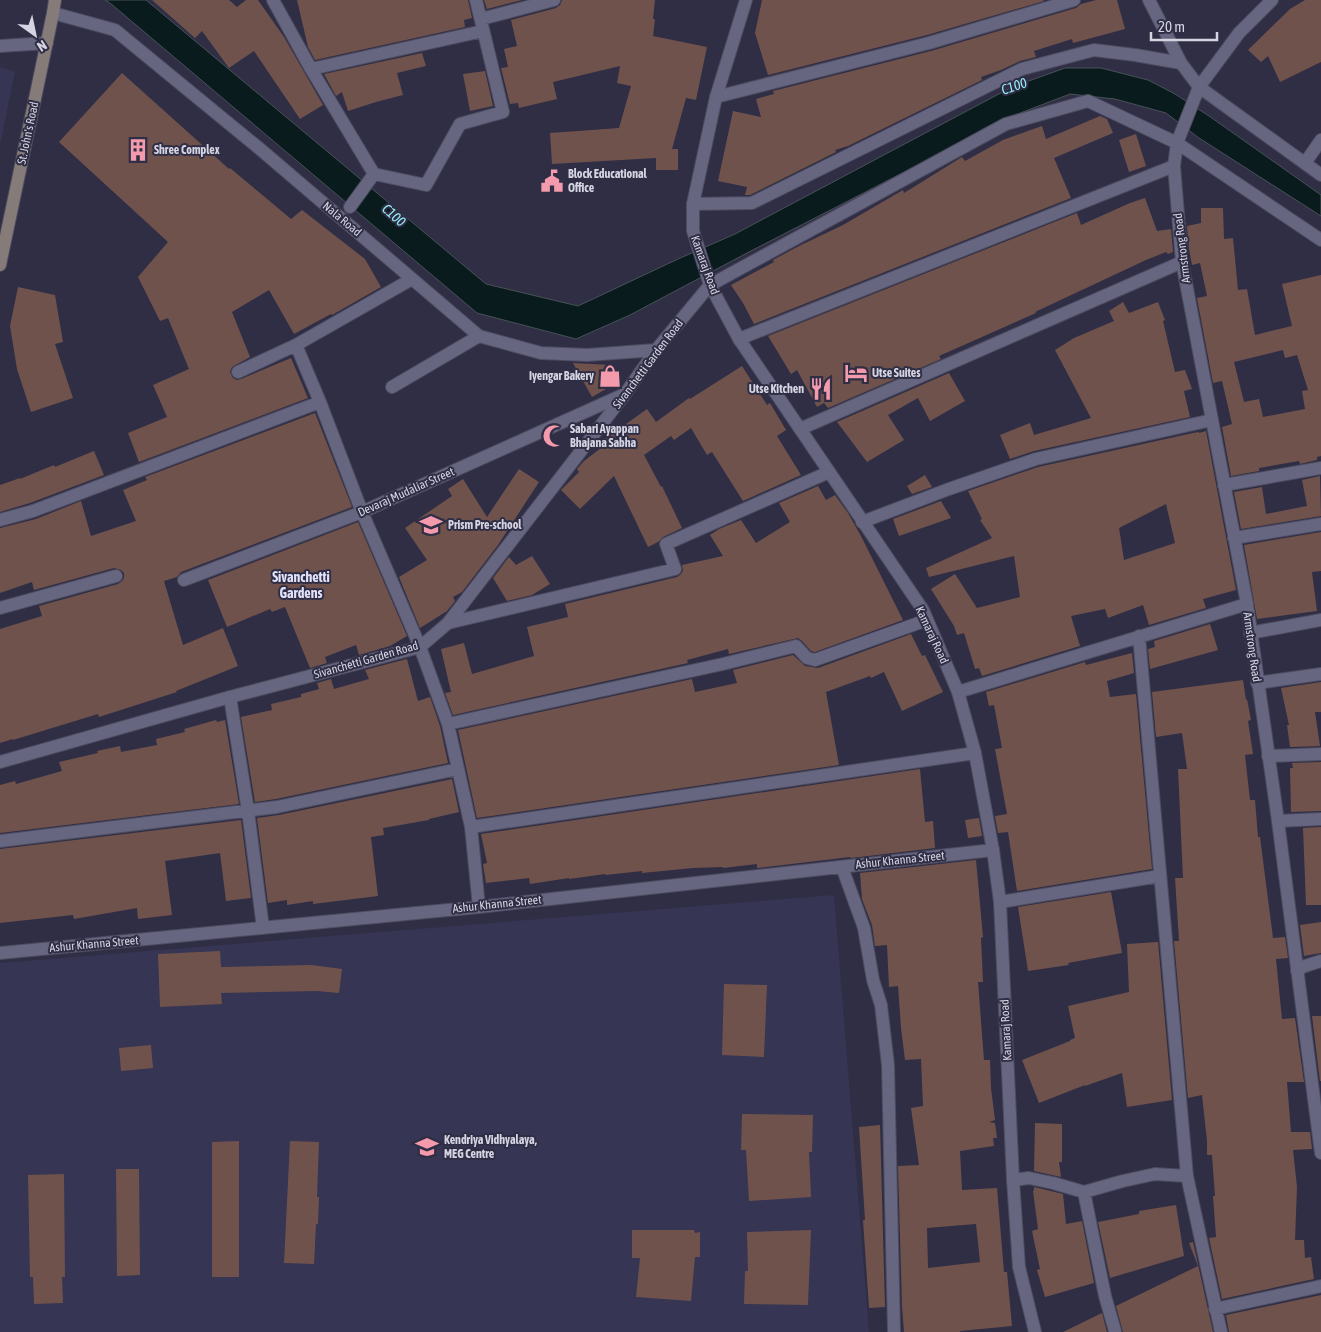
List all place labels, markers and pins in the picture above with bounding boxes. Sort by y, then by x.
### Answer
building icon: Shree Complex [125,137,151,163]
place label: Shree Complex [154,143,220,157]
place label: Block Educational Office [568,167,648,195]
public building icon: Block Educational Office [539,168,565,194]
hotel icon: Utse Suites [843,360,869,386]
shop icon: Iyengar Bakery [597,363,623,389]
place label: Utse Suites [872,366,921,380]
place label: Iyengar Bakery [529,369,594,383]
restaurant icon: Utse Kitchen [808,376,834,402]
place label: Utse Kitchen [749,382,804,396]
place label: Sabari Ayappan Bhajana Sabha [570,422,639,450]
mosque icon: Sabari Ayappan Bhajana Sabha [541,423,567,449]
school or university icon: Prism Pre-school [418,512,444,538]
place label: Prism Pre-school [448,518,522,532]
place label: Kendriya Vidhyalaya, MEG Centre [444,1133,537,1161]
school or university icon: Kendriya Vidhyalaya, MEG Centre [414,1134,440,1160]

